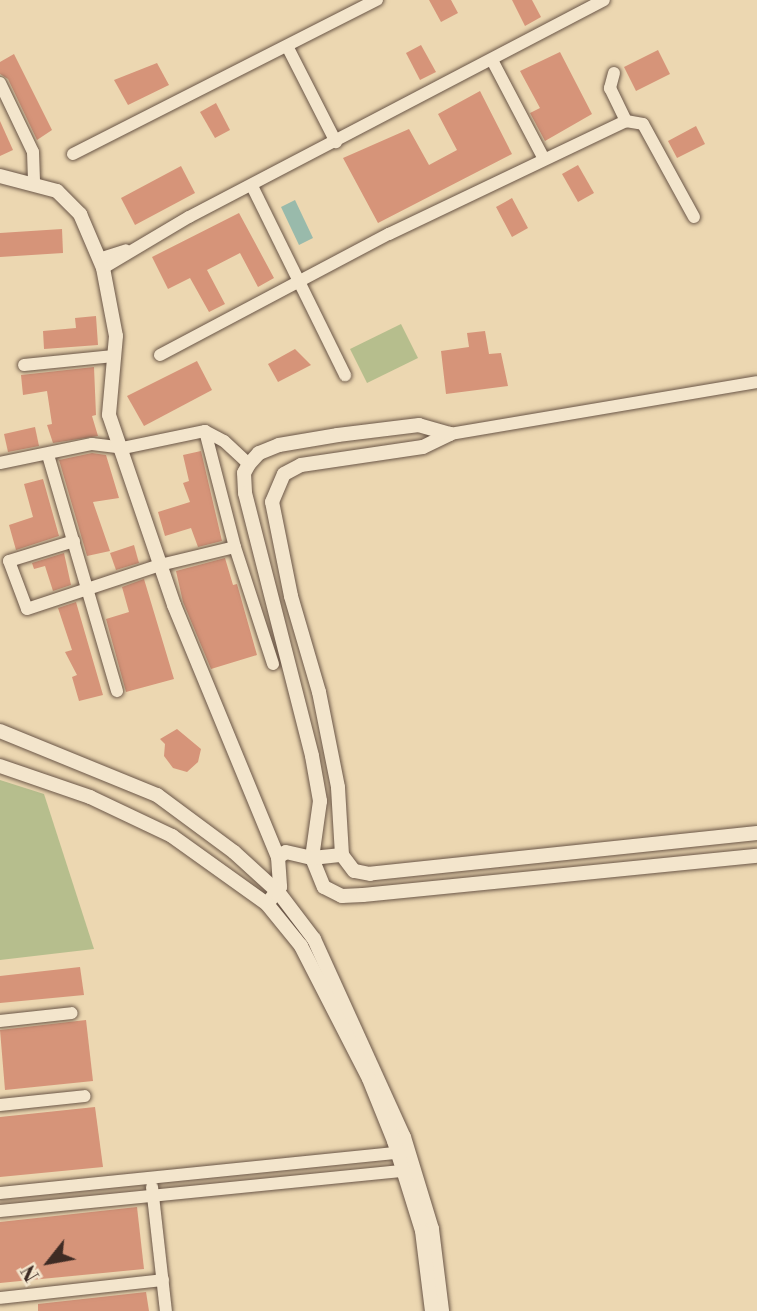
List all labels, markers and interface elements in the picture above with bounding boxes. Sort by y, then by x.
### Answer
north arrow [14,1227,84,1297]
text: N [17,1260,45,1285]

